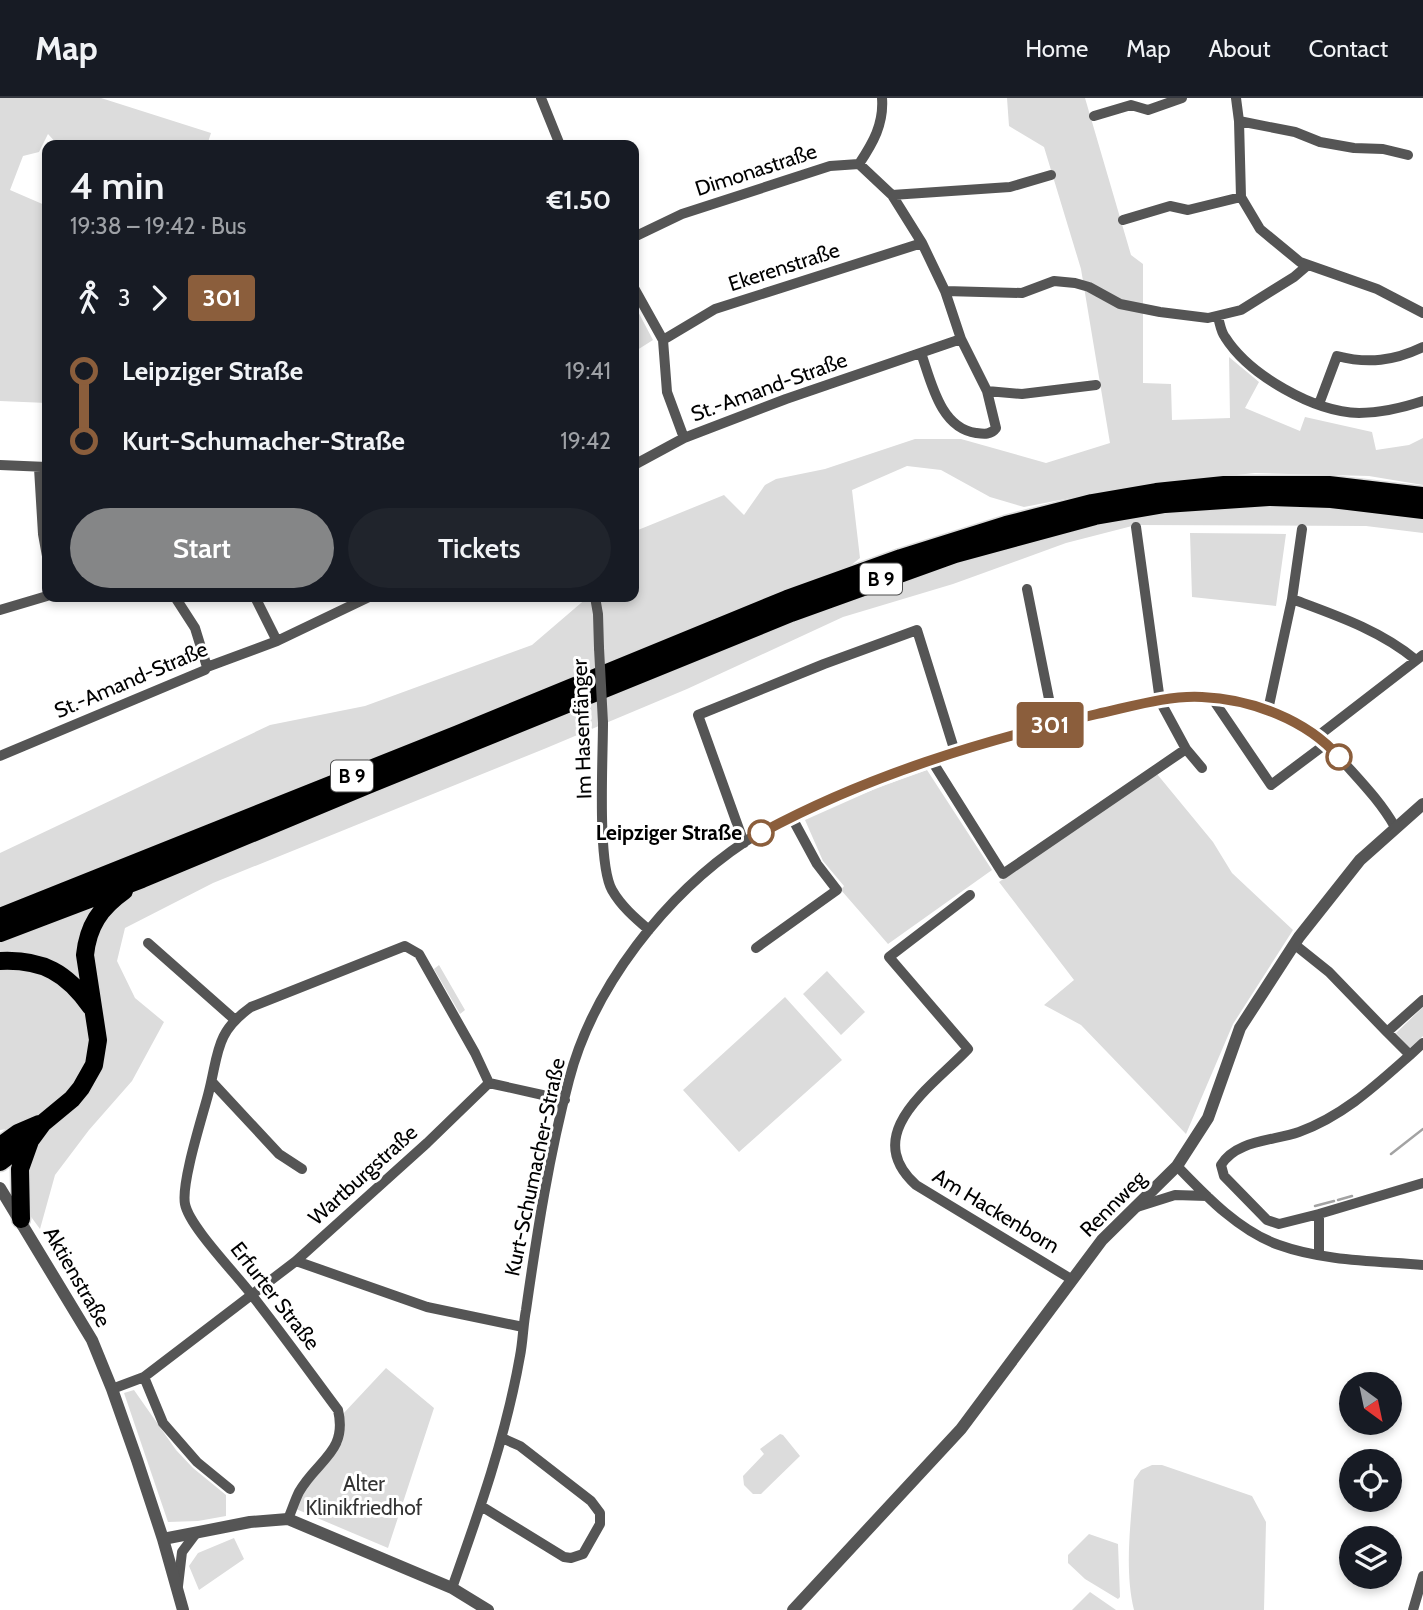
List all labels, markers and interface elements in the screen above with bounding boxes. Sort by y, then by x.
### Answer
text: Map [35,28,98,68]
text: Home [1025,34,1088,63]
text: Map [1126,34,1171,63]
text: About [1209,34,1271,63]
text: Contact [1309,34,1388,63]
street label: Dimonastraße [692,138,820,201]
text: 4 min [70,162,165,209]
text: €1.50 [547,184,611,216]
text: 19:38 – 19:42 · Bus [70,212,246,240]
street label: Ekerenstraße [725,237,843,296]
icon: walk [70,279,108,317]
icon: forward [140,279,178,317]
text: 301 [202,283,241,312]
text: 3 [118,284,130,312]
street label: St.-Amand-Straße [687,347,850,426]
text: Leipziger Straße [122,355,303,387]
text: 19:41 [565,357,611,385]
text: Kurt-Schumacher-Straße [122,425,405,457]
text: 19:42 [560,427,611,455]
button: Start [70,508,334,588]
button: Tickets [348,508,611,588]
road number: B 9 [860,564,902,594]
street label: St.-Amand-Straße [50,636,211,723]
street label: Im Hasenfänger [567,658,596,800]
line badge: 301 [1010,702,1090,748]
text: 301 [1031,710,1069,739]
unlabelled marker [1326,744,1352,770]
road number: B 9 [331,761,373,792]
place label: Leipziger Straße [596,820,742,845]
marker: Leipziger Straße [748,820,774,846]
street label: Kurt-Schumacher-Straße [499,1055,570,1278]
street label: Wartburgstraße [303,1119,422,1230]
street label: Am Hackenborn [928,1163,1064,1258]
street label: Rennweg [1075,1165,1151,1242]
street label: Aktienstraße [39,1222,116,1331]
street label: Erfurter Straße [225,1237,325,1355]
north arrow [1339,1372,1402,1435]
map controls [1339,1372,1402,1589]
button: locate [1339,1449,1402,1512]
park label: Alter Klinikfriedhof [305,1471,423,1520]
button: layers [1339,1526,1402,1589]

